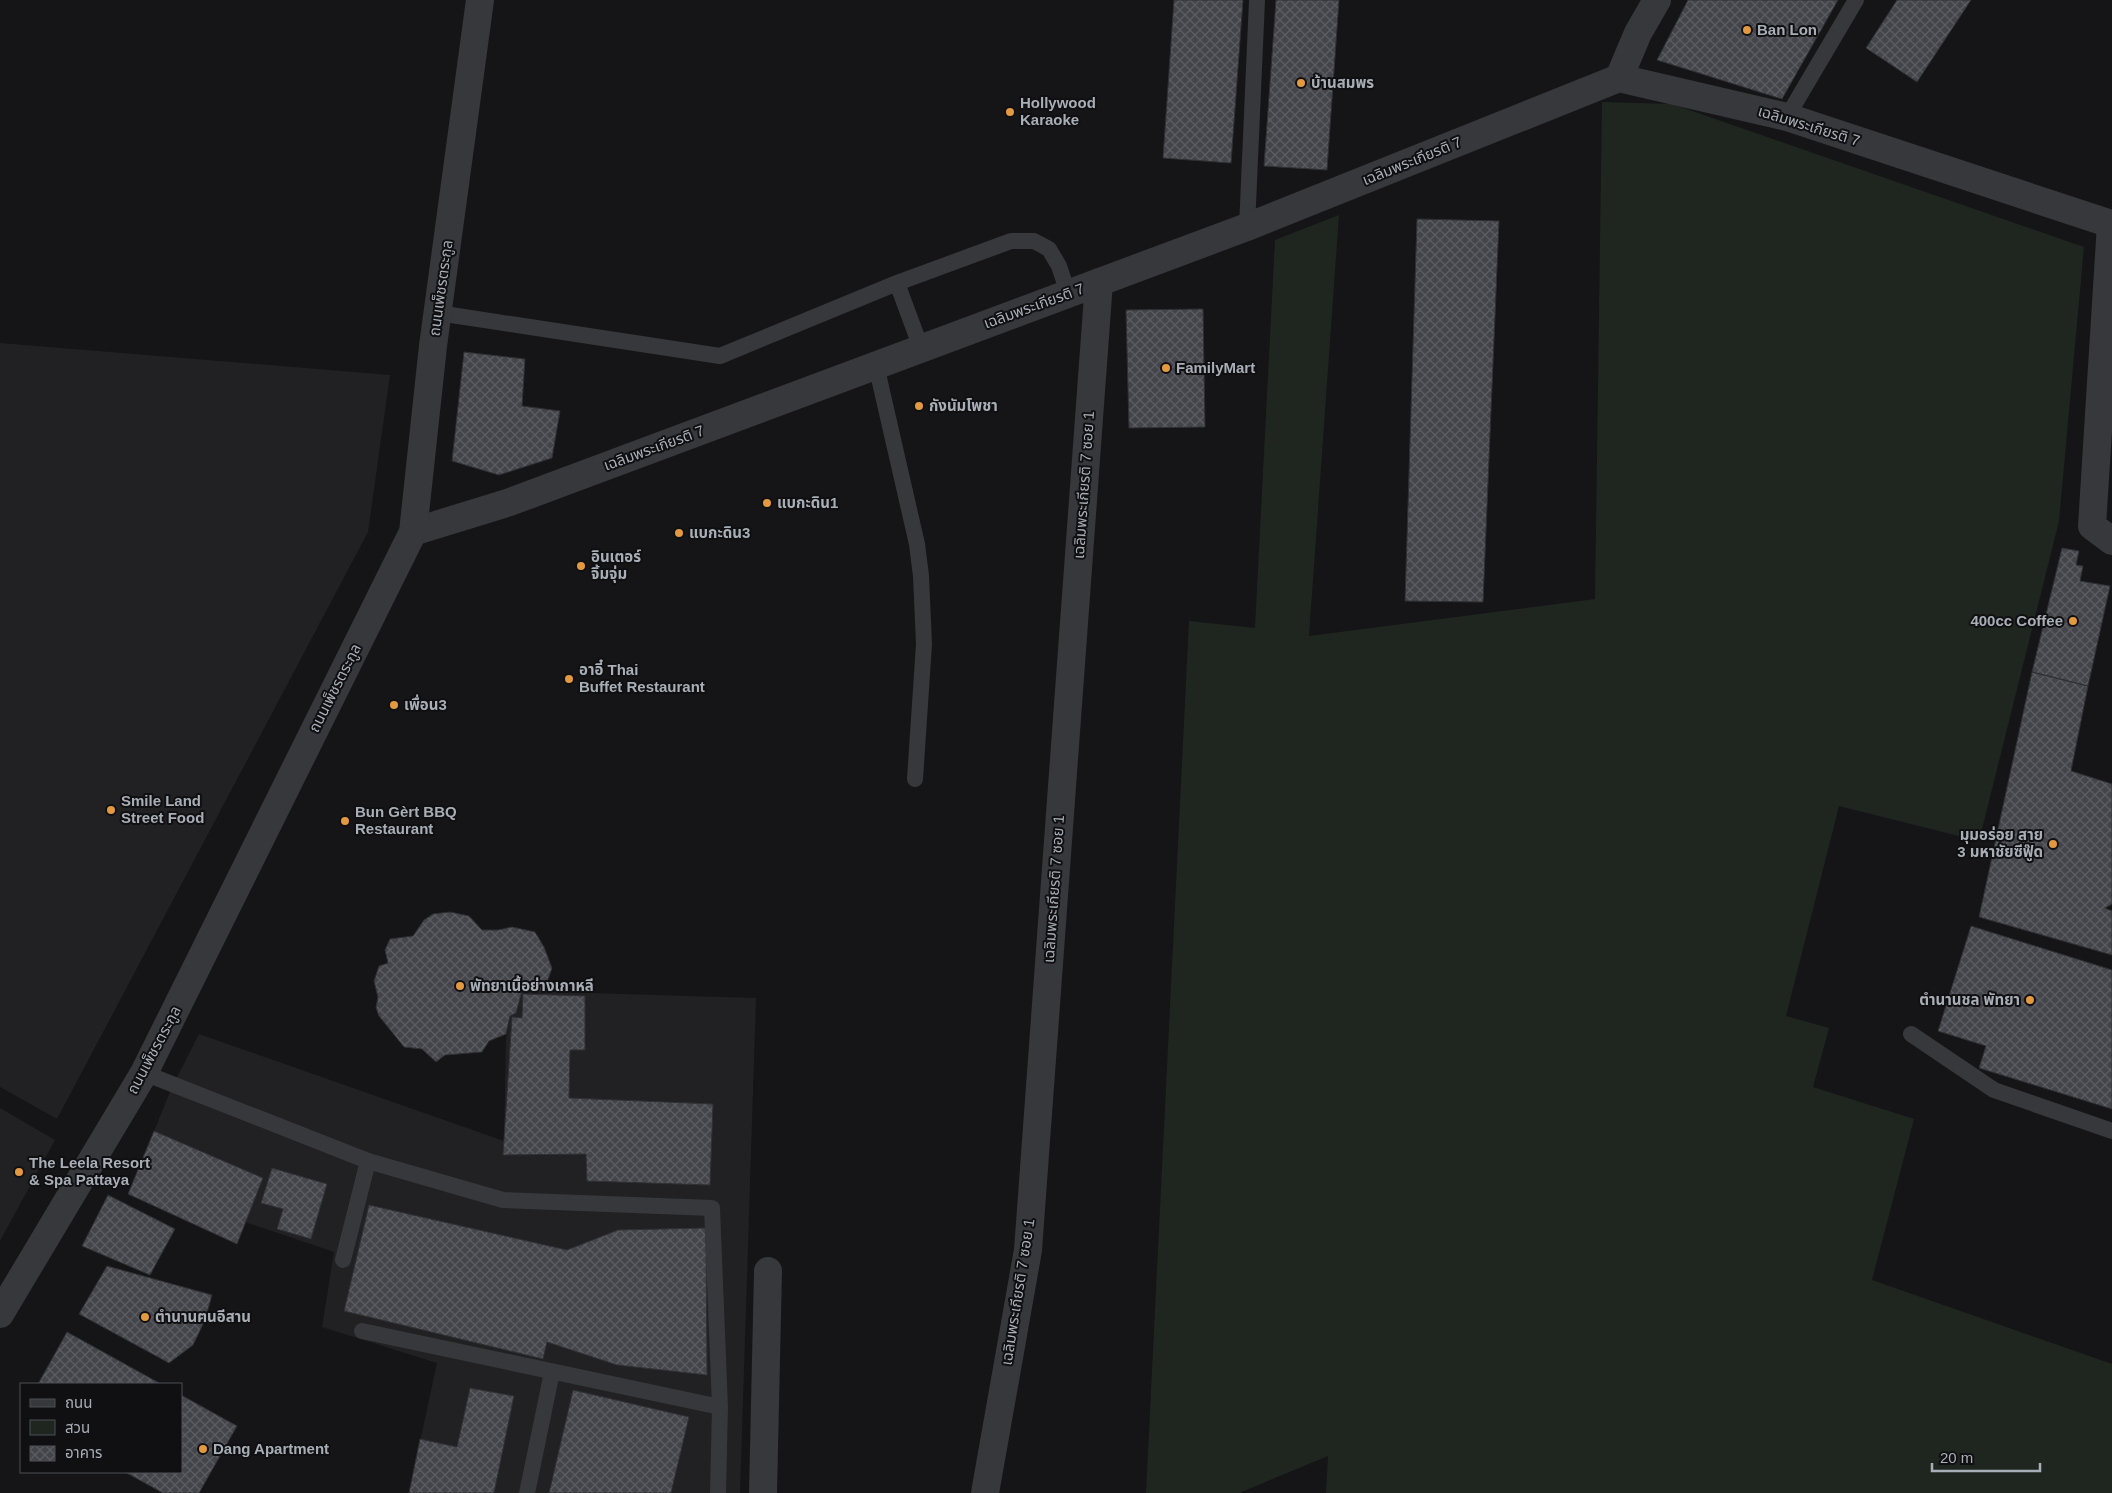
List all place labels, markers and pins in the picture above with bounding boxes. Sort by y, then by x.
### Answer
place label: Ban Lon [1757,21,1817,38]
marker: Ban Lon [1741,24,1753,36]
place label: บ้านสมพร [1311,74,1374,91]
marker: บ้านสมพร [1295,77,1307,89]
place label: Hollywood Karaoke [1020,94,1096,128]
marker: Hollywood Karaoke [1004,106,1016,118]
place label: FamilyMart [1176,359,1255,376]
marker: FamilyMart [1160,362,1172,374]
place label: กังนัมโพชา [929,397,998,414]
marker: กังนัมโพชา [913,400,925,412]
place label: แบกะดิน1 [777,494,838,511]
marker: แบกะดิน1 [761,497,773,509]
place label: แบกะดิน3 [689,524,750,541]
marker: แบกะดิน3 [673,527,685,539]
place label: อินเตอร์ จิ้มจุ่ม [590,548,641,583]
marker: อินเตอร์ จิ้มจุ่ม [575,560,587,572]
place label: 400cc Coffee [1970,612,2063,629]
marker: 400cc Coffee [2067,615,2079,627]
place label: อาอี๋ Thai Buffet Restaurant [579,659,705,695]
marker: อาอี๋ Thai Buffet Restaurant [563,673,575,685]
place label: เพื่อน3 [404,694,447,713]
marker: เพื่อน3 [388,699,400,711]
place label: Smile Land Street Food [121,792,204,826]
place label: Bun Gèrt BBQ Restaurant [355,803,457,837]
marker: Smile Land Street Food [105,804,117,816]
marker: Bun Gèrt BBQ Restaurant [339,815,351,827]
place label: มุมอร่อย สาย 3 มหาชัยซีฟู๊ด [1957,826,2043,862]
marker: มุมอร่อย สาย 3 มหาชัยซีฟู๊ด [2047,838,2059,850]
place label: พัทยาเนื้อย่างเกาหลี [470,975,594,994]
marker: พัทยาเนื้อย่างเกาหลี [454,980,466,992]
place label: ตำนานชล พัทยา [1919,991,2020,1008]
marker: ตำนานชล พัทยา [2024,994,2036,1006]
place label: The Leela Resort & Spa Pattaya [29,1154,150,1188]
marker: The Leela Resort & Spa Pattaya [13,1166,25,1178]
place label: ตำนานฅนอีสาน [155,1308,251,1325]
marker: ตำนานฅนอีสาน [139,1311,151,1323]
place label: Dang Apartment [213,1440,329,1457]
marker: Dang Apartment [197,1443,209,1455]

